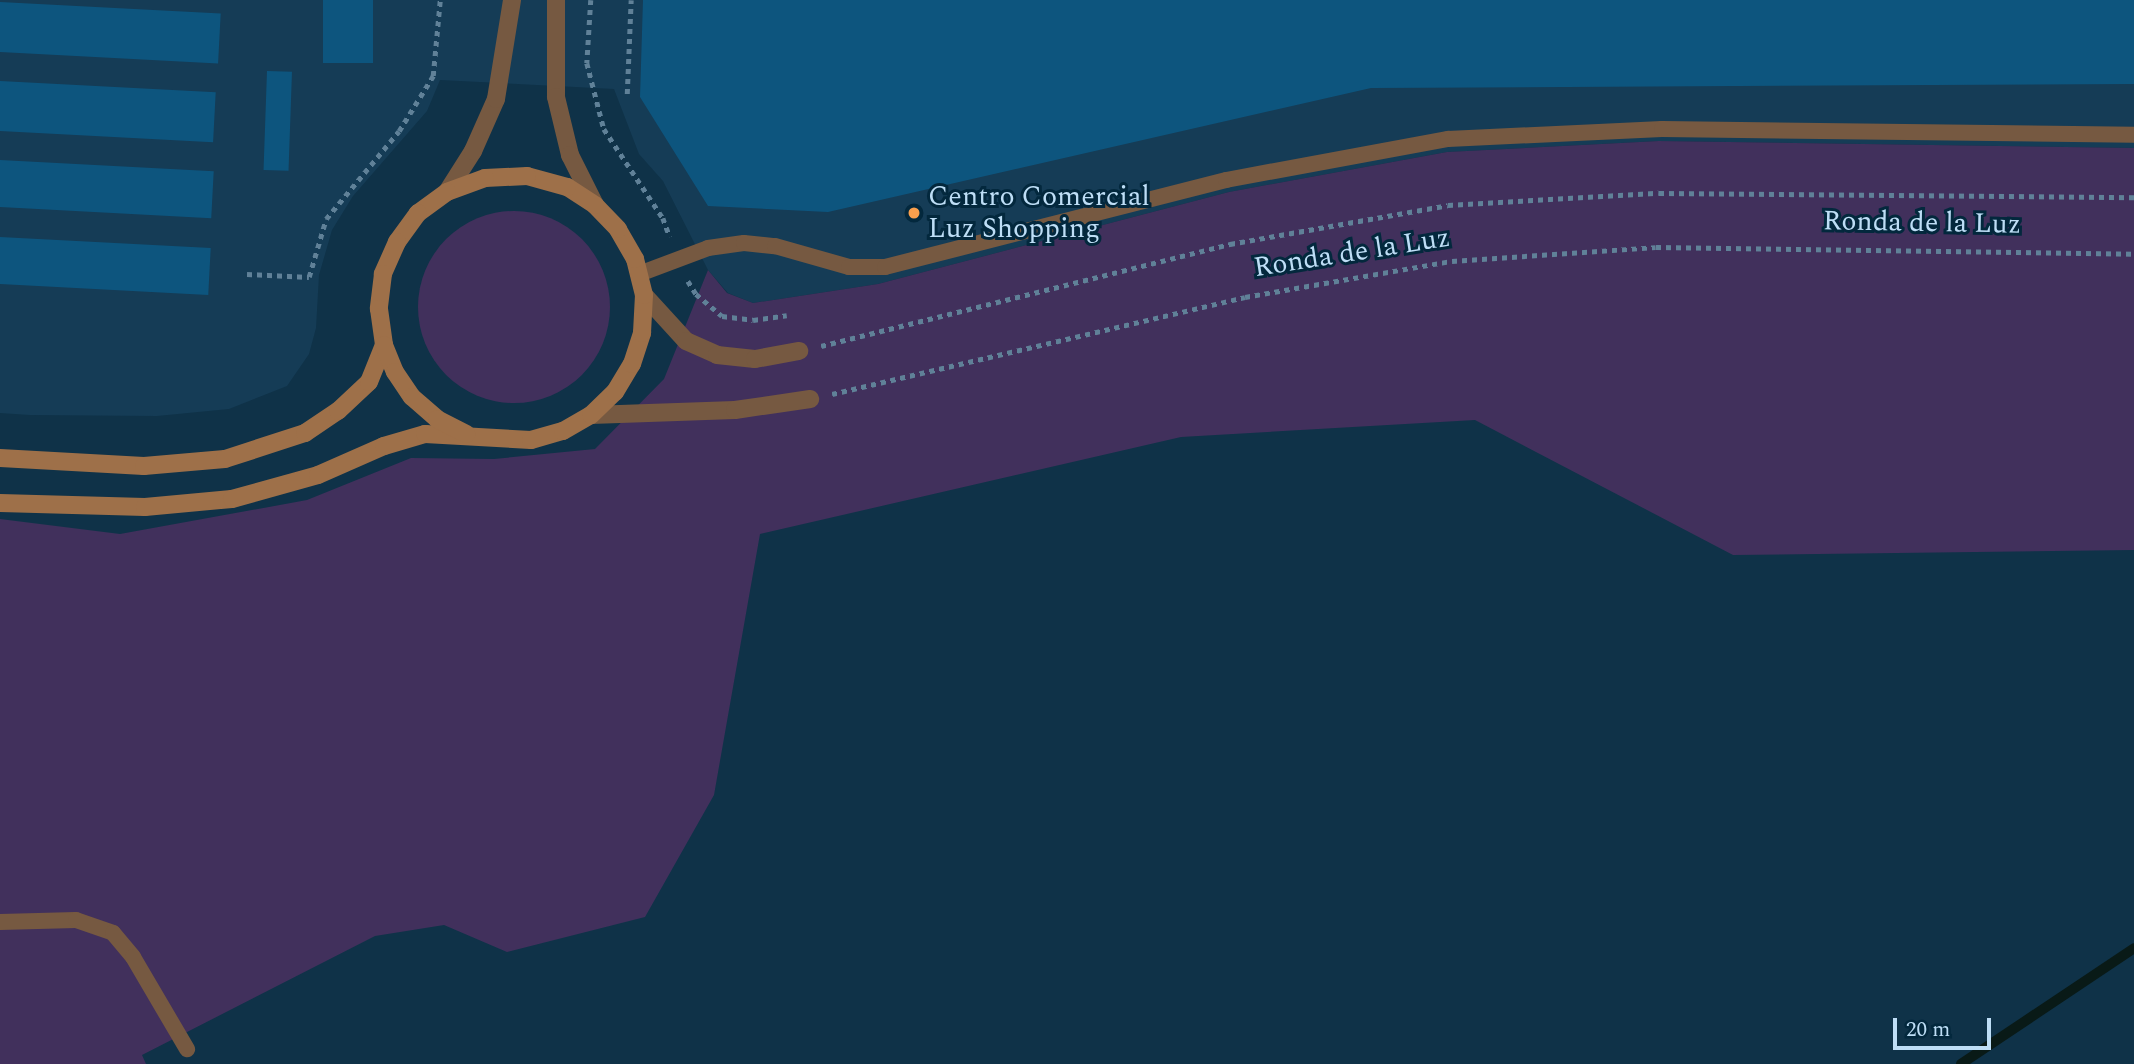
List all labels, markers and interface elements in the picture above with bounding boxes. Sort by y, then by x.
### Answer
place label: Centro Comercial Luz Shopping [928,180,1150,246]
street label: Ronda de la Luz [1823,204,2021,242]
marker: Centro Comercial Luz Shopping [906,205,922,221]
street label: Ronda de la Luz [1251,221,1453,285]
scale bar [1896,1004,1994,1048]
text: 20 m [1906,1014,1950,1046]

